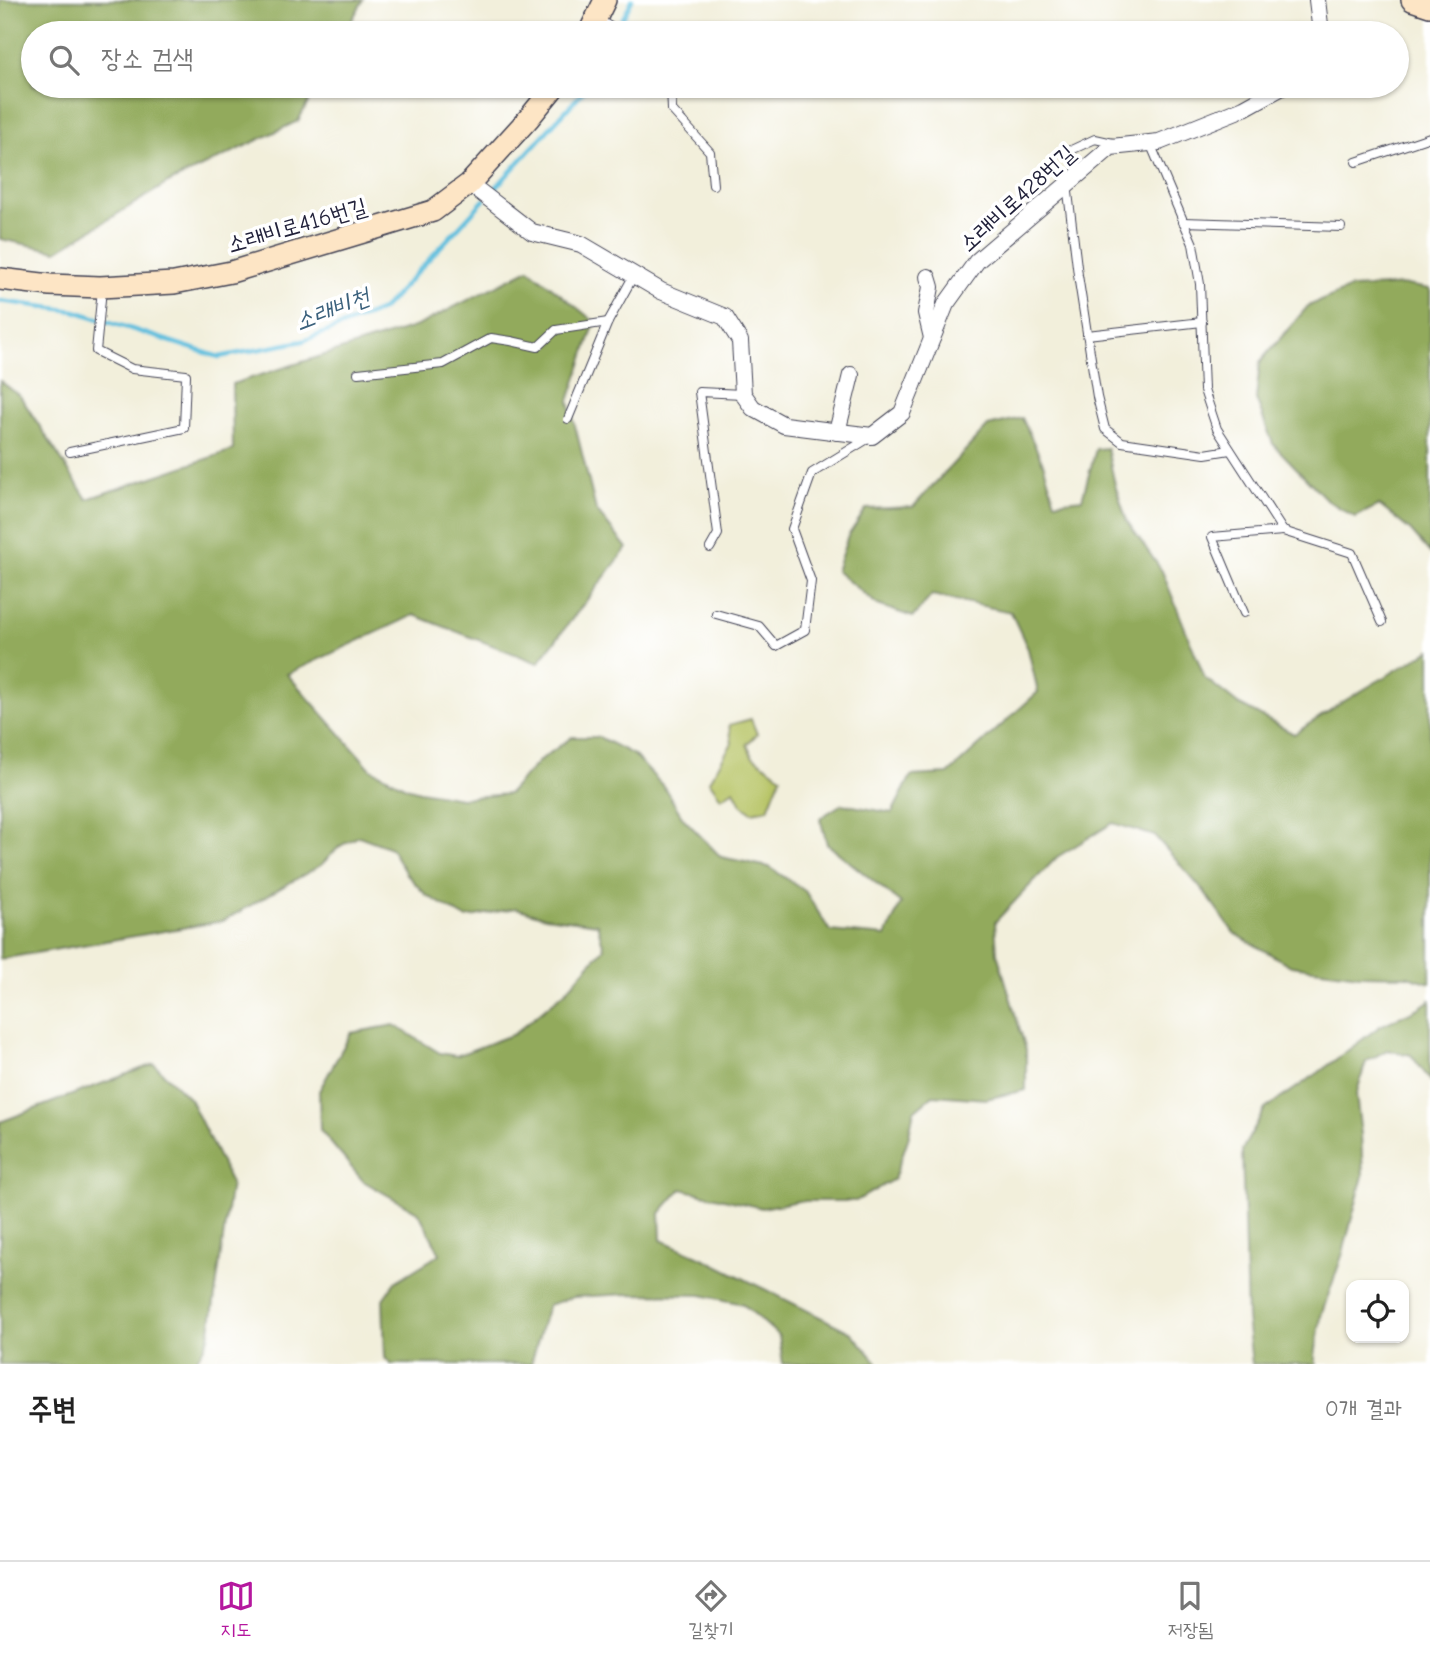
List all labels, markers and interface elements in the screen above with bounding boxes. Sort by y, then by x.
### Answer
search box [21,21,1409,98]
icon: search [45,41,83,79]
text: 장소 검색 [101,44,193,74]
street label: 소래비로428번길 [954,139,1081,257]
street label: 소래비로416번길 [224,193,370,258]
water label: 소래비천 [291,281,376,336]
map controls [1346,1280,1409,1343]
button: locate [1346,1280,1409,1343]
text: 주변 [28,1392,76,1427]
text: 0개 결과 [1325,1395,1402,1422]
tab: 지도 [217,1577,255,1643]
tab: 길찾기 [688,1577,734,1643]
tab: 저장됨 [1167,1577,1213,1643]

